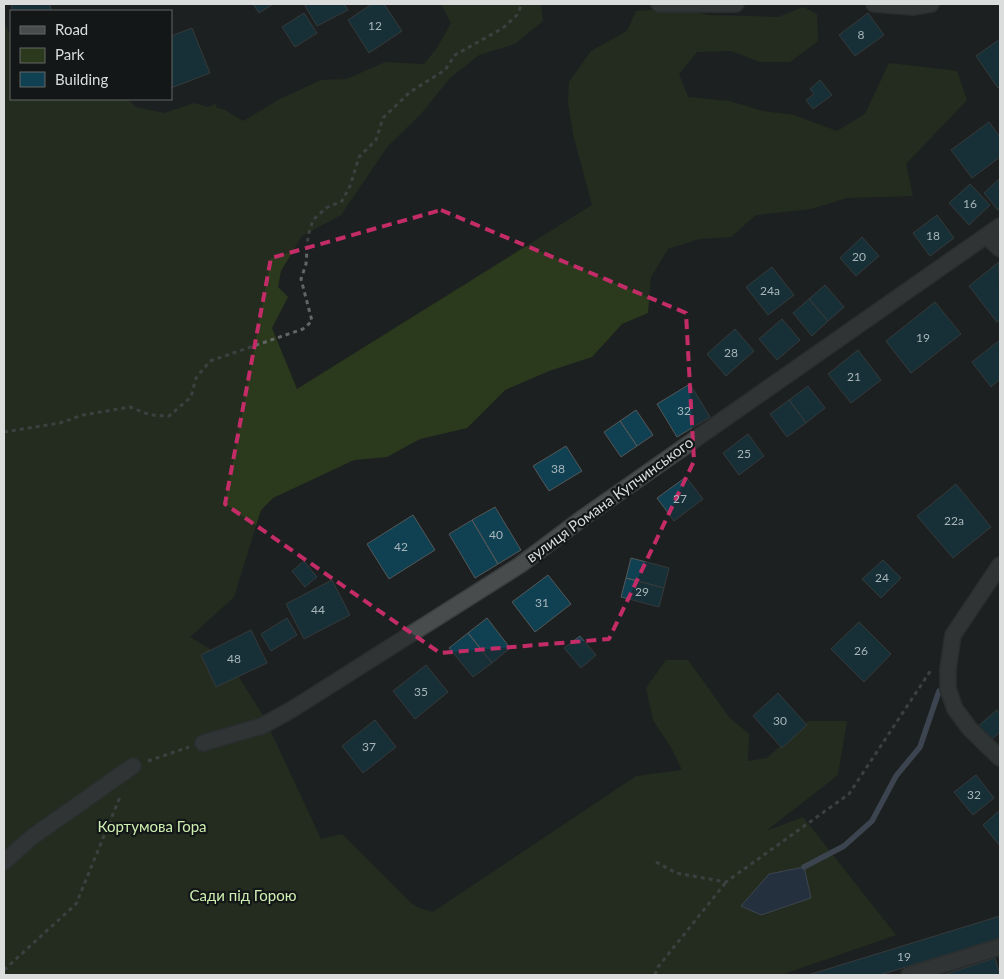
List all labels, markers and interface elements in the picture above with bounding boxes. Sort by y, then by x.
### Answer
legend [10,10,172,100]
house number: 12 [368,18,382,33]
text: Road [55,20,88,38]
house number: 8 [858,27,865,42]
text: Park [55,45,85,63]
text: Building [55,70,108,88]
house number: 16 [963,196,977,211]
house number: 18 [926,228,940,243]
house number: 20 [852,249,866,264]
house number: 24а [760,283,780,298]
house number: 19 [916,330,930,345]
house number: 28 [724,345,738,360]
house number: 21 [847,369,861,384]
house number: 32 [677,403,691,418]
street label: вулиця Романа Купчинського [522,433,696,566]
house number: 25 [737,446,751,461]
house number: 38 [551,461,565,476]
house number: 27 [673,491,687,506]
house number: 22а [944,513,964,528]
house number: 40 [489,527,503,542]
house number: 42 [394,539,408,554]
house number: 24 [875,570,889,585]
house number: 29 [635,584,649,599]
house number: 31 [535,595,549,610]
house number: 44 [311,602,325,617]
house number: 26 [854,643,868,658]
house number: 48 [227,651,241,666]
house number: 35 [414,684,428,699]
house number: 30 [773,713,787,728]
house number: 37 [362,739,376,754]
house number: 32 [967,787,981,802]
park label: Кортумова Гора [97,817,207,835]
park label: Сади під Горою [190,886,297,904]
house number: 19 [897,949,911,964]

